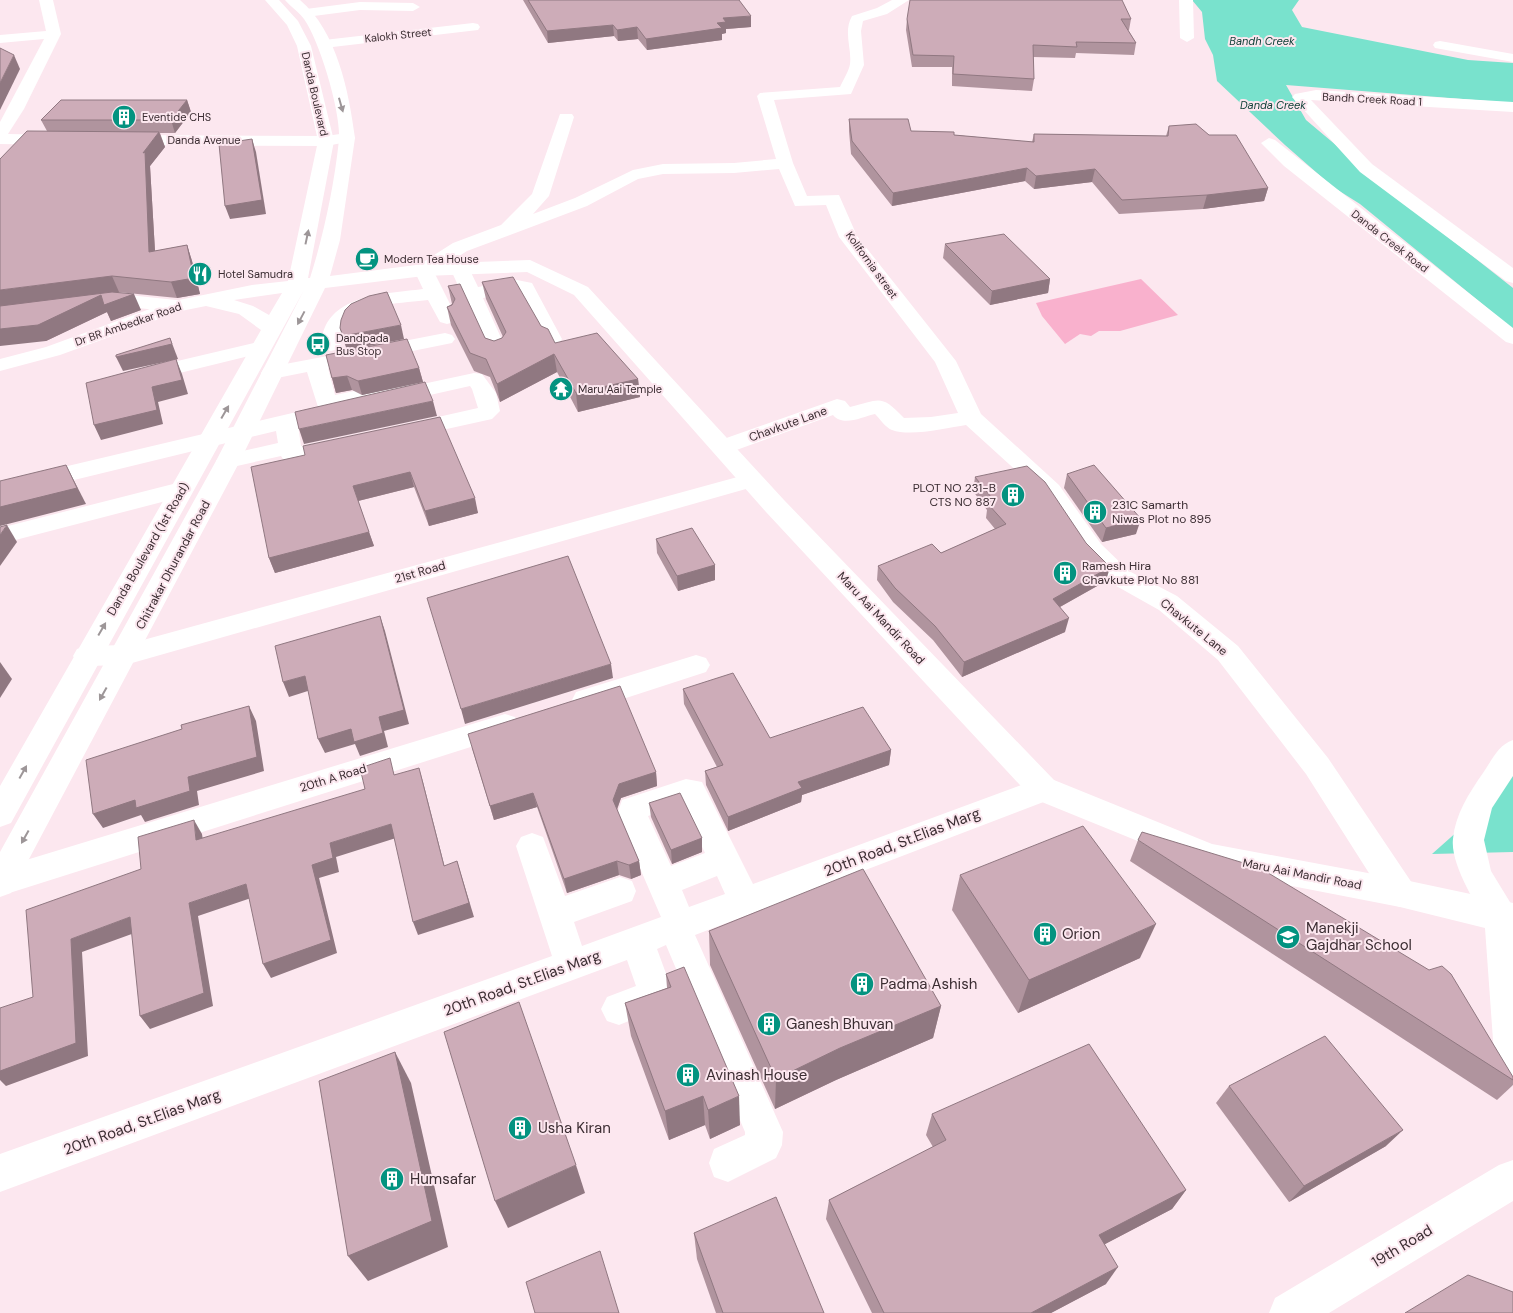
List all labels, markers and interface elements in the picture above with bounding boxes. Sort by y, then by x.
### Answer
street label: Kalokh Street [364,25,432,45]
water label: Bandh Creek [1229,34,1295,48]
street label: Danda Boulevard [299,51,332,138]
street label: Bandh Creek Road 1 [1322,89,1422,109]
one-way arrow [337,98,345,113]
water label: Danda Creek [1240,98,1306,112]
building icon: Eventide CHS [111,104,137,130]
place label: Eventide CHS [142,110,211,124]
street label: Danda Avenue [167,133,241,147]
street label: Danda Creek Road [1349,207,1431,276]
one-way arrow [303,228,311,244]
street label: Kolifornia street [843,229,901,301]
cafe icon: Modern Tea House [354,246,380,272]
place label: Modern Tea House [384,252,479,266]
restaurant icon: Hotel Samudra [187,261,213,287]
place label: Hotel Samudra [218,267,293,281]
street label: Dr BR Ambedkar Road [73,299,183,349]
one-way arrow [297,311,305,325]
bus stop icon: Dandpada Bus Stop [305,331,331,357]
place label: Dandpada Bus Stop [336,331,389,358]
temple icon: Maru Aai Temple [548,376,574,402]
place label: Maru Aai Temple [578,382,662,396]
street label: Chavkute Lane [747,402,830,446]
one-way arrow [221,405,230,419]
street label: Danda Boulevard (1st Road) [103,480,193,618]
place label: PLOT NO 231-B CTS NO 887 [913,480,996,510]
building icon: PLOT NO 231-B CTS NO 887 [1000,482,1026,508]
place label: 231C Samarth Niwas Plot no 895 [1112,497,1211,527]
street label: Chitrakar Dhurandar Road [132,498,214,632]
building icon: 231C Samarth Niwas Plot no 895 [1082,499,1108,525]
street label: 21st Road [393,557,447,587]
place label: Ramesh Hira Chavkute Plot No 881 [1082,558,1199,588]
building icon: Ramesh Hira Chavkute Plot No 881 [1052,560,1078,586]
street label: Maru Aai Mandir Road [834,568,928,668]
street label: Chavkute Lane [1157,595,1231,659]
one-way arrow [98,622,106,637]
one-way arrow [99,687,107,701]
street label: 20th A Road [298,760,368,796]
one-way arrow [19,765,28,778]
street label: 20th Road, St.Elias Marg [821,803,983,881]
one-way arrow [21,830,30,843]
street label: Maru Aai Mandir Road [1241,855,1363,893]
place label: Manekji Gajdhar School [1306,918,1412,955]
building icon: Orion [1032,921,1058,947]
place label: Orion [1062,924,1100,944]
school or university icon: Manekji Gajdhar School [1275,924,1301,950]
street label: 20th Road, St.Elias Marg [441,945,603,1021]
building icon: Padma Ashish [849,971,875,997]
place label: Padma Ashish [880,974,977,994]
building icon: Ganesh Bhuvan [756,1011,782,1037]
place label: Ganesh Bhuvan [786,1014,893,1034]
building icon: Avinash House [675,1062,701,1088]
place label: Avinash House [706,1065,807,1085]
street label: 20th Road, St.Elias Marg [61,1084,223,1160]
building icon: Usha Kiran [507,1115,533,1141]
place label: Usha Kiran [538,1118,611,1138]
building icon: Humsafar [379,1166,405,1192]
place label: Humsafar [410,1169,477,1189]
street label: 19th Road [1368,1220,1436,1272]

